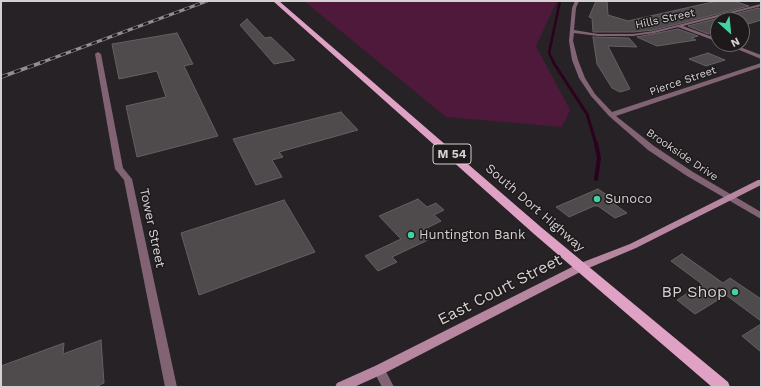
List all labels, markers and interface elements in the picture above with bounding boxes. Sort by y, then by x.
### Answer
street label: Hills Street [634,6,696,32]
north arrow [710,12,750,52]
text: N [729,35,742,50]
street label: Pierce Street [648,63,718,99]
street label: Brookside Drive [644,126,720,184]
road number: M 54 [433,144,471,164]
street label: South Dort Highway [482,161,588,255]
street label: Tower Street [136,187,168,269]
place label: Sunoco [605,191,652,207]
marker: Sunoco [592,194,602,204]
place label: Huntington Bank [419,227,525,243]
marker: Huntington Bank [406,230,416,240]
street label: East Court Street [435,250,565,330]
place label: BP Shop [662,282,727,302]
marker: BP Shop [730,287,740,297]

